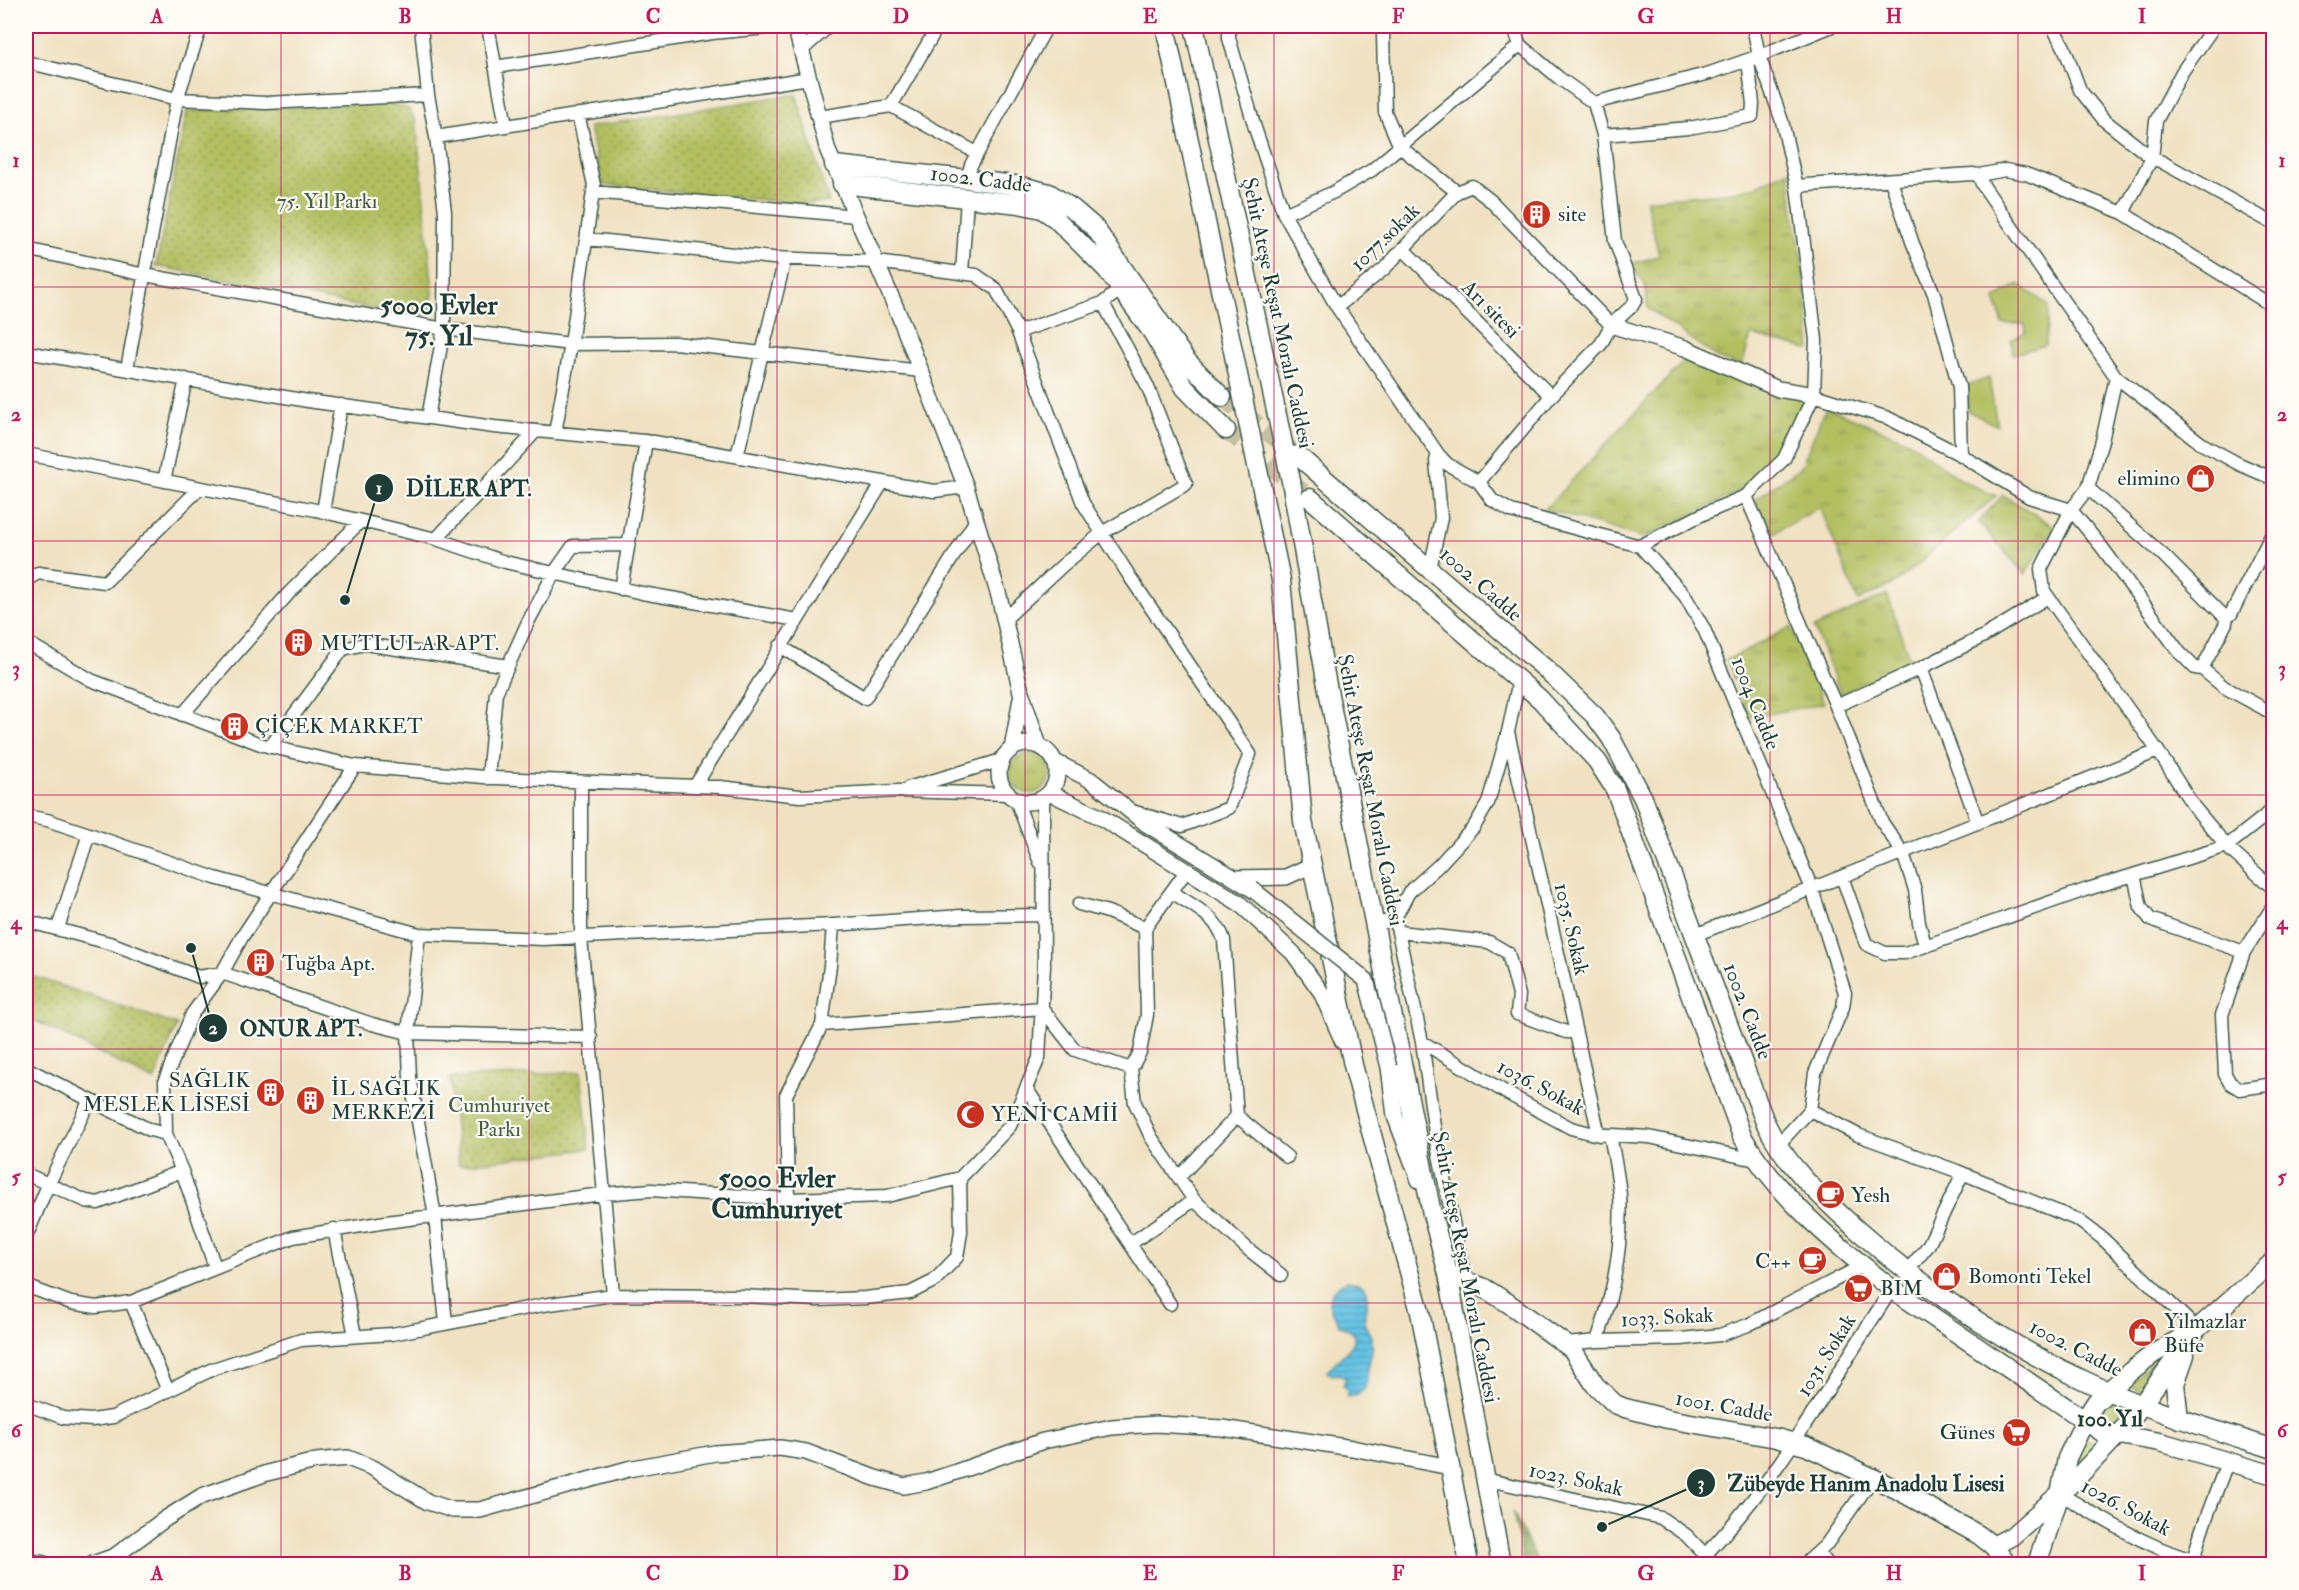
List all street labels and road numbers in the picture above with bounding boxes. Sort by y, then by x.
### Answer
street label: 1002. Cadde [929,160,1033,199]
street label: Şehit Ateşe Reşat Moralı Caddesi [1236,175,1320,451]
street label: 1077.sokak [1345,197,1426,277]
street label: Arı sitesi [1455,274,1526,345]
street label: 1002. Cadde [1434,541,1528,628]
street label: Şehit Ateşe Reşat Moralı Caddesi [1331,652,1410,929]
street label: 1004 Cadde [1725,653,1786,754]
street label: 1035. Sokak [1548,880,1595,978]
street label: 1002. Cadde [1717,959,1778,1064]
street label: 1036. Sokak [1492,1053,1589,1122]
street label: Şehit Ateşe Reşat Moralı Caddesi [1426,1129,1505,1406]
street label: 1033. Sokak [1620,1302,1714,1333]
street label: 1031. Sokak [1790,1309,1862,1402]
street label: 1002. Cadde [2024,1313,2127,1384]
street label: 1001. Cadde [1673,1385,1775,1428]
street label: 1023. Sokak [1526,1456,1625,1503]
street label: 1026. Sokak [2076,1472,2175,1542]

